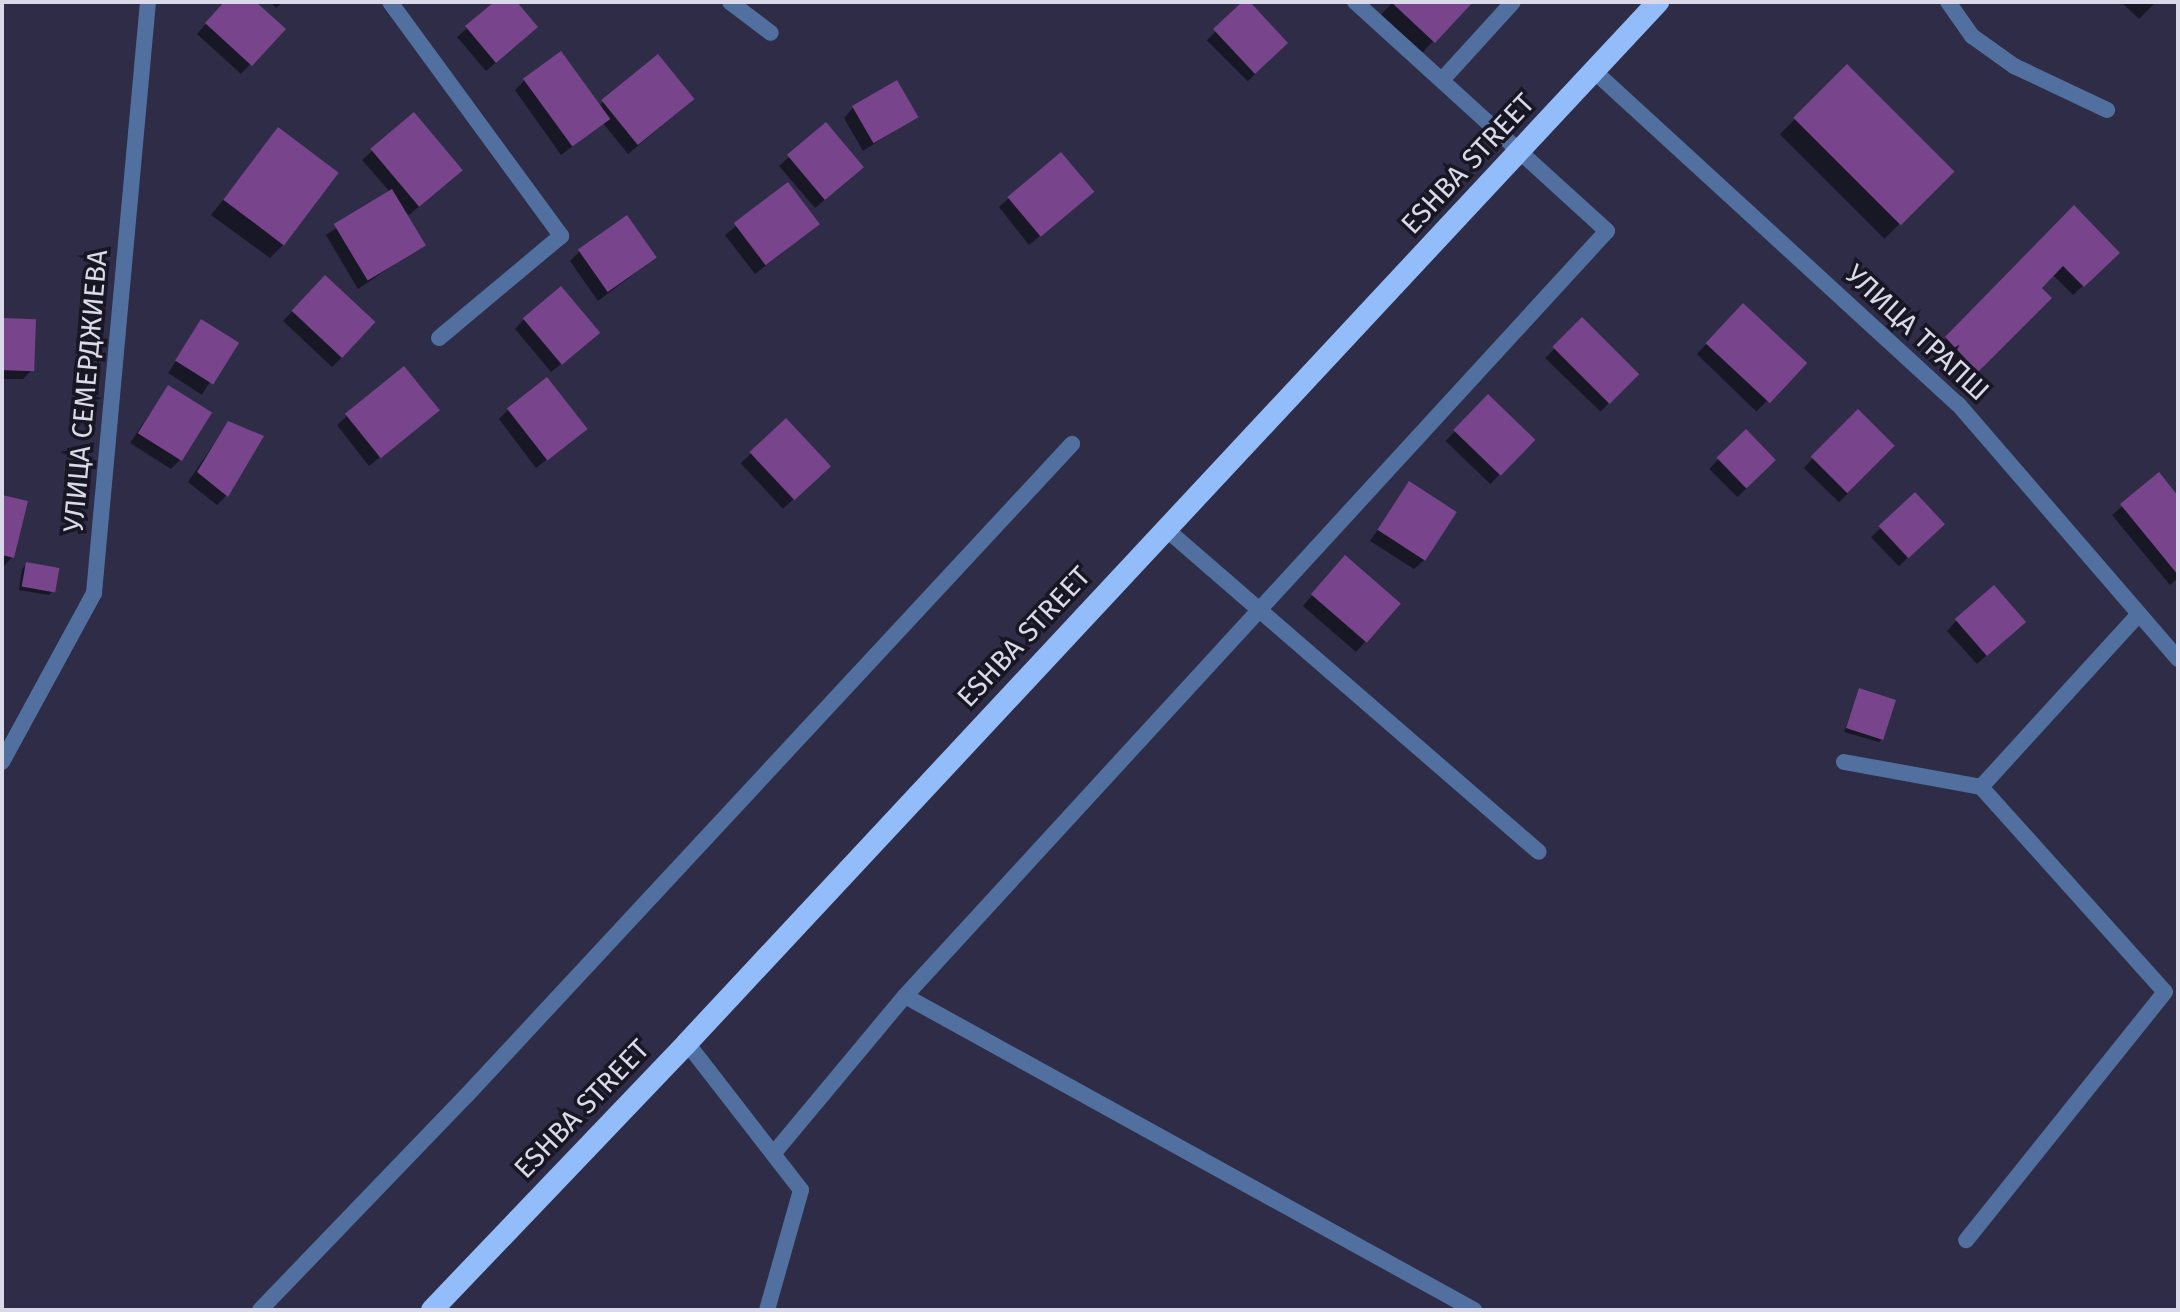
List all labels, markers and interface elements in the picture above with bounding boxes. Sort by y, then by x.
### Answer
street label: ESHBA STREET [1394,87,1542,241]
street label: УЛИЦА СЕМЕРДЖИЕВА [57,248,115,534]
street label: УЛИЦА ТРАПШ [1838,258,1996,408]
street label: ESHBA STREET [950,560,1098,714]
street label: ESHBA STREET [507,1033,657,1185]

